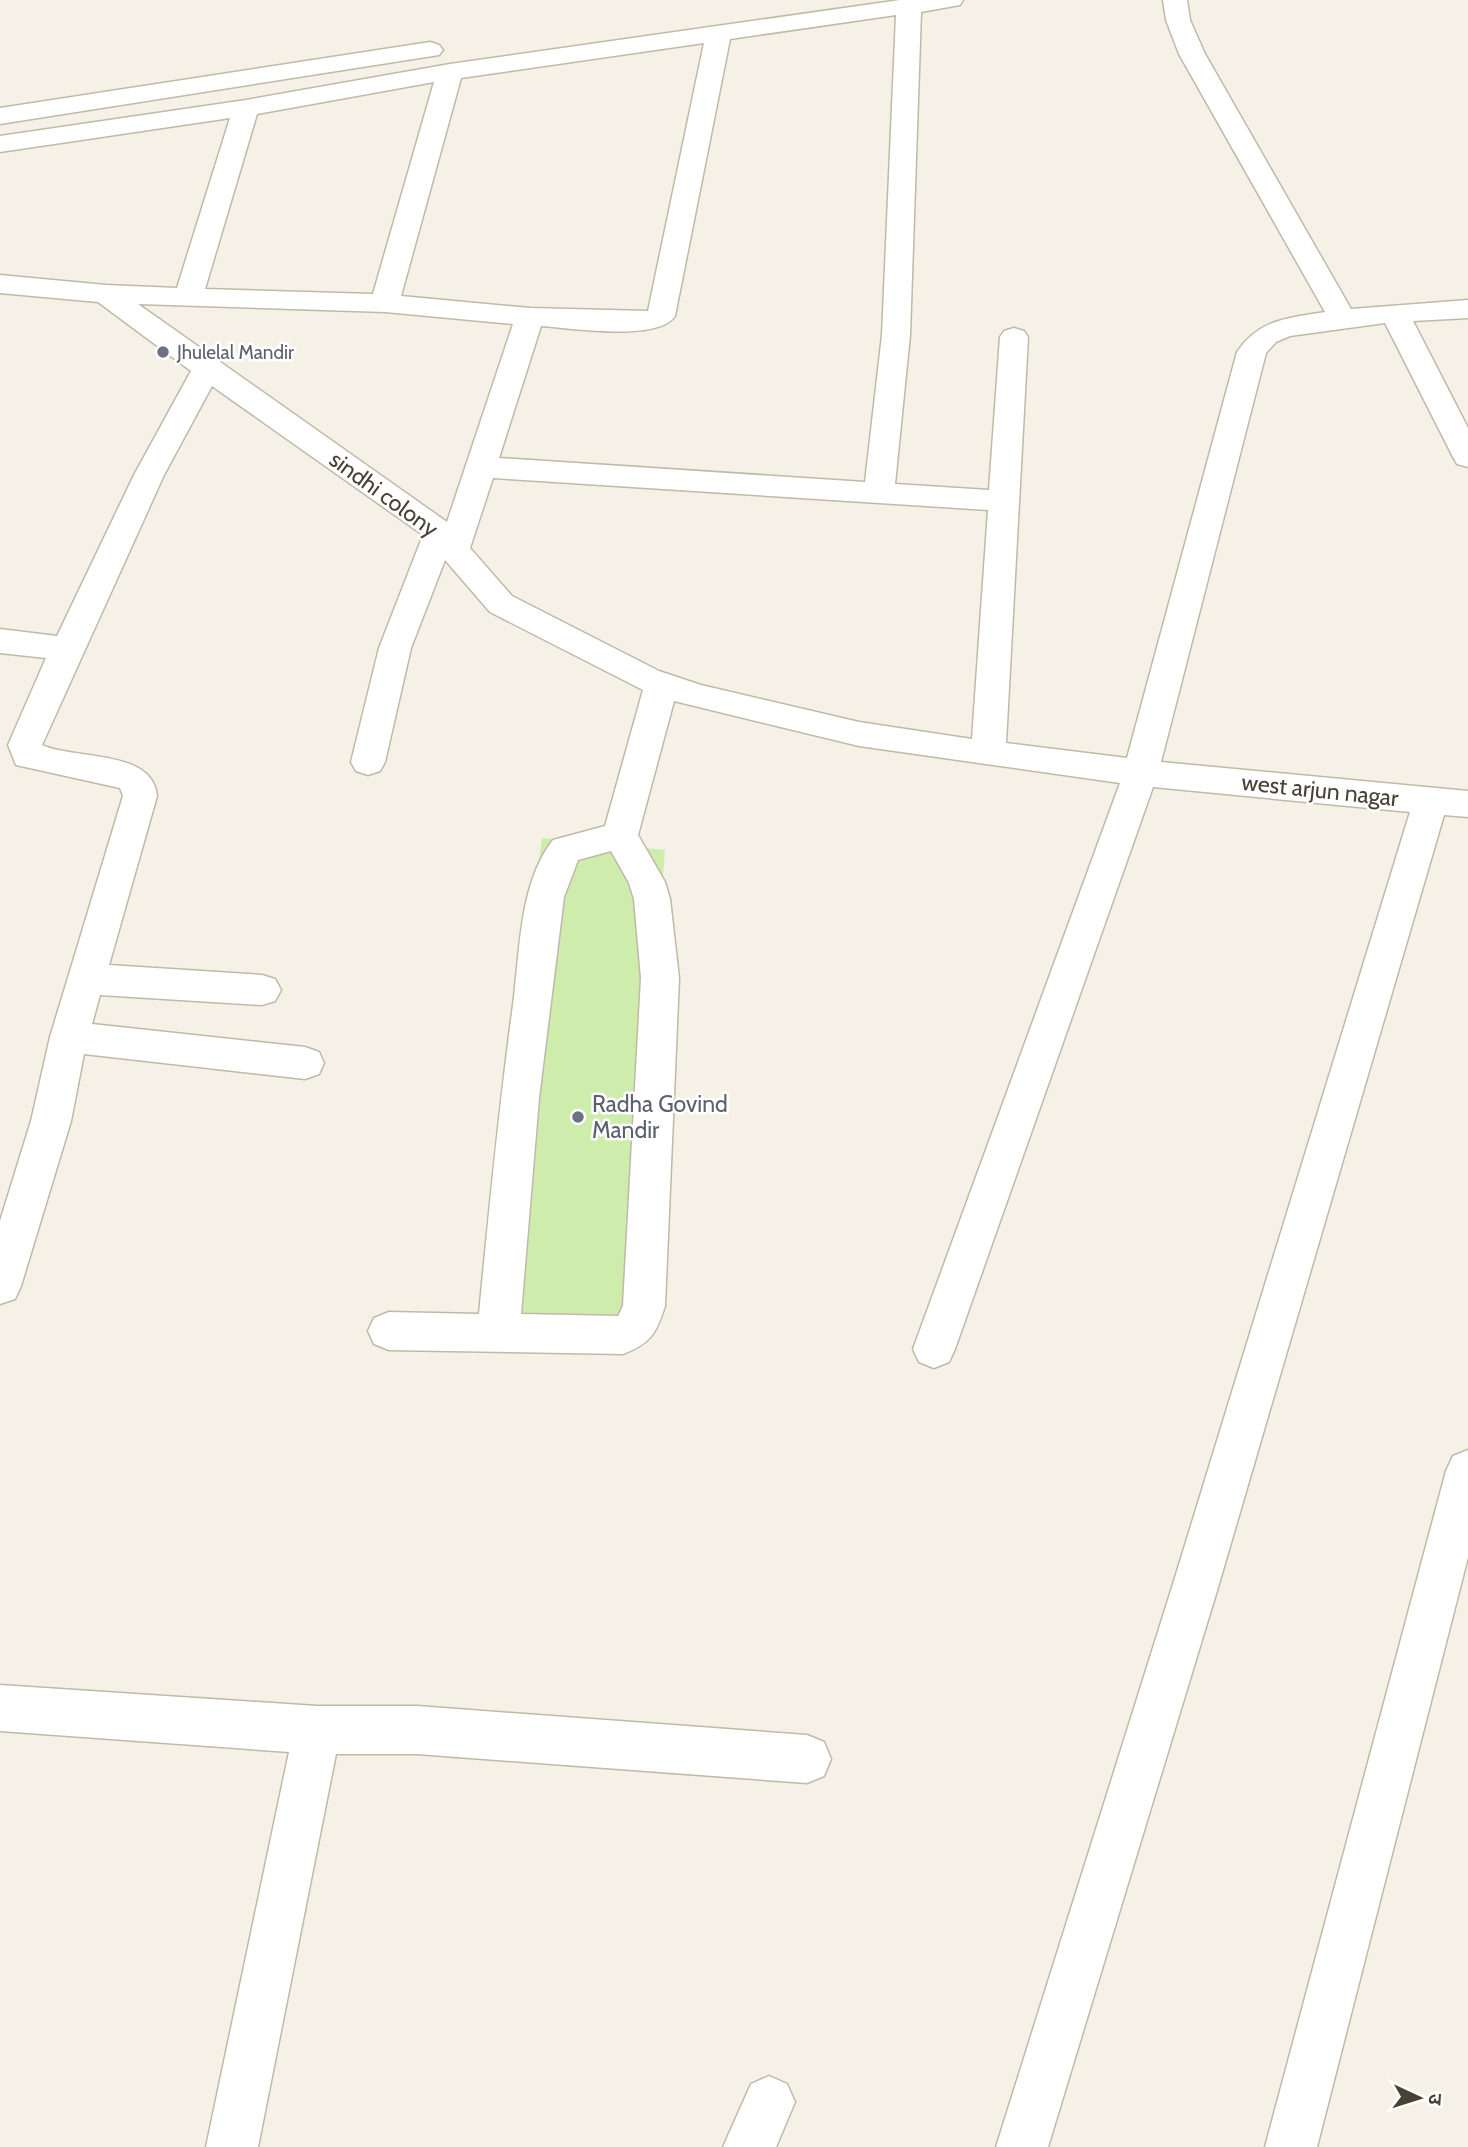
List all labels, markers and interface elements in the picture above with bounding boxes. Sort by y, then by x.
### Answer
place label: Jhulelal Mandir [176,341,294,364]
marker: Jhulelal Mandir [155,344,171,360]
street label: sindhi colony [324,445,444,543]
street label: west arjun nagar [1240,768,1401,812]
place label: Radha Govind Mandir [592,1090,728,1144]
marker: Radha Govind Mandir [570,1109,586,1125]
north arrow [1384,2063,1454,2133]
text: उ [1424,2093,1447,2106]

